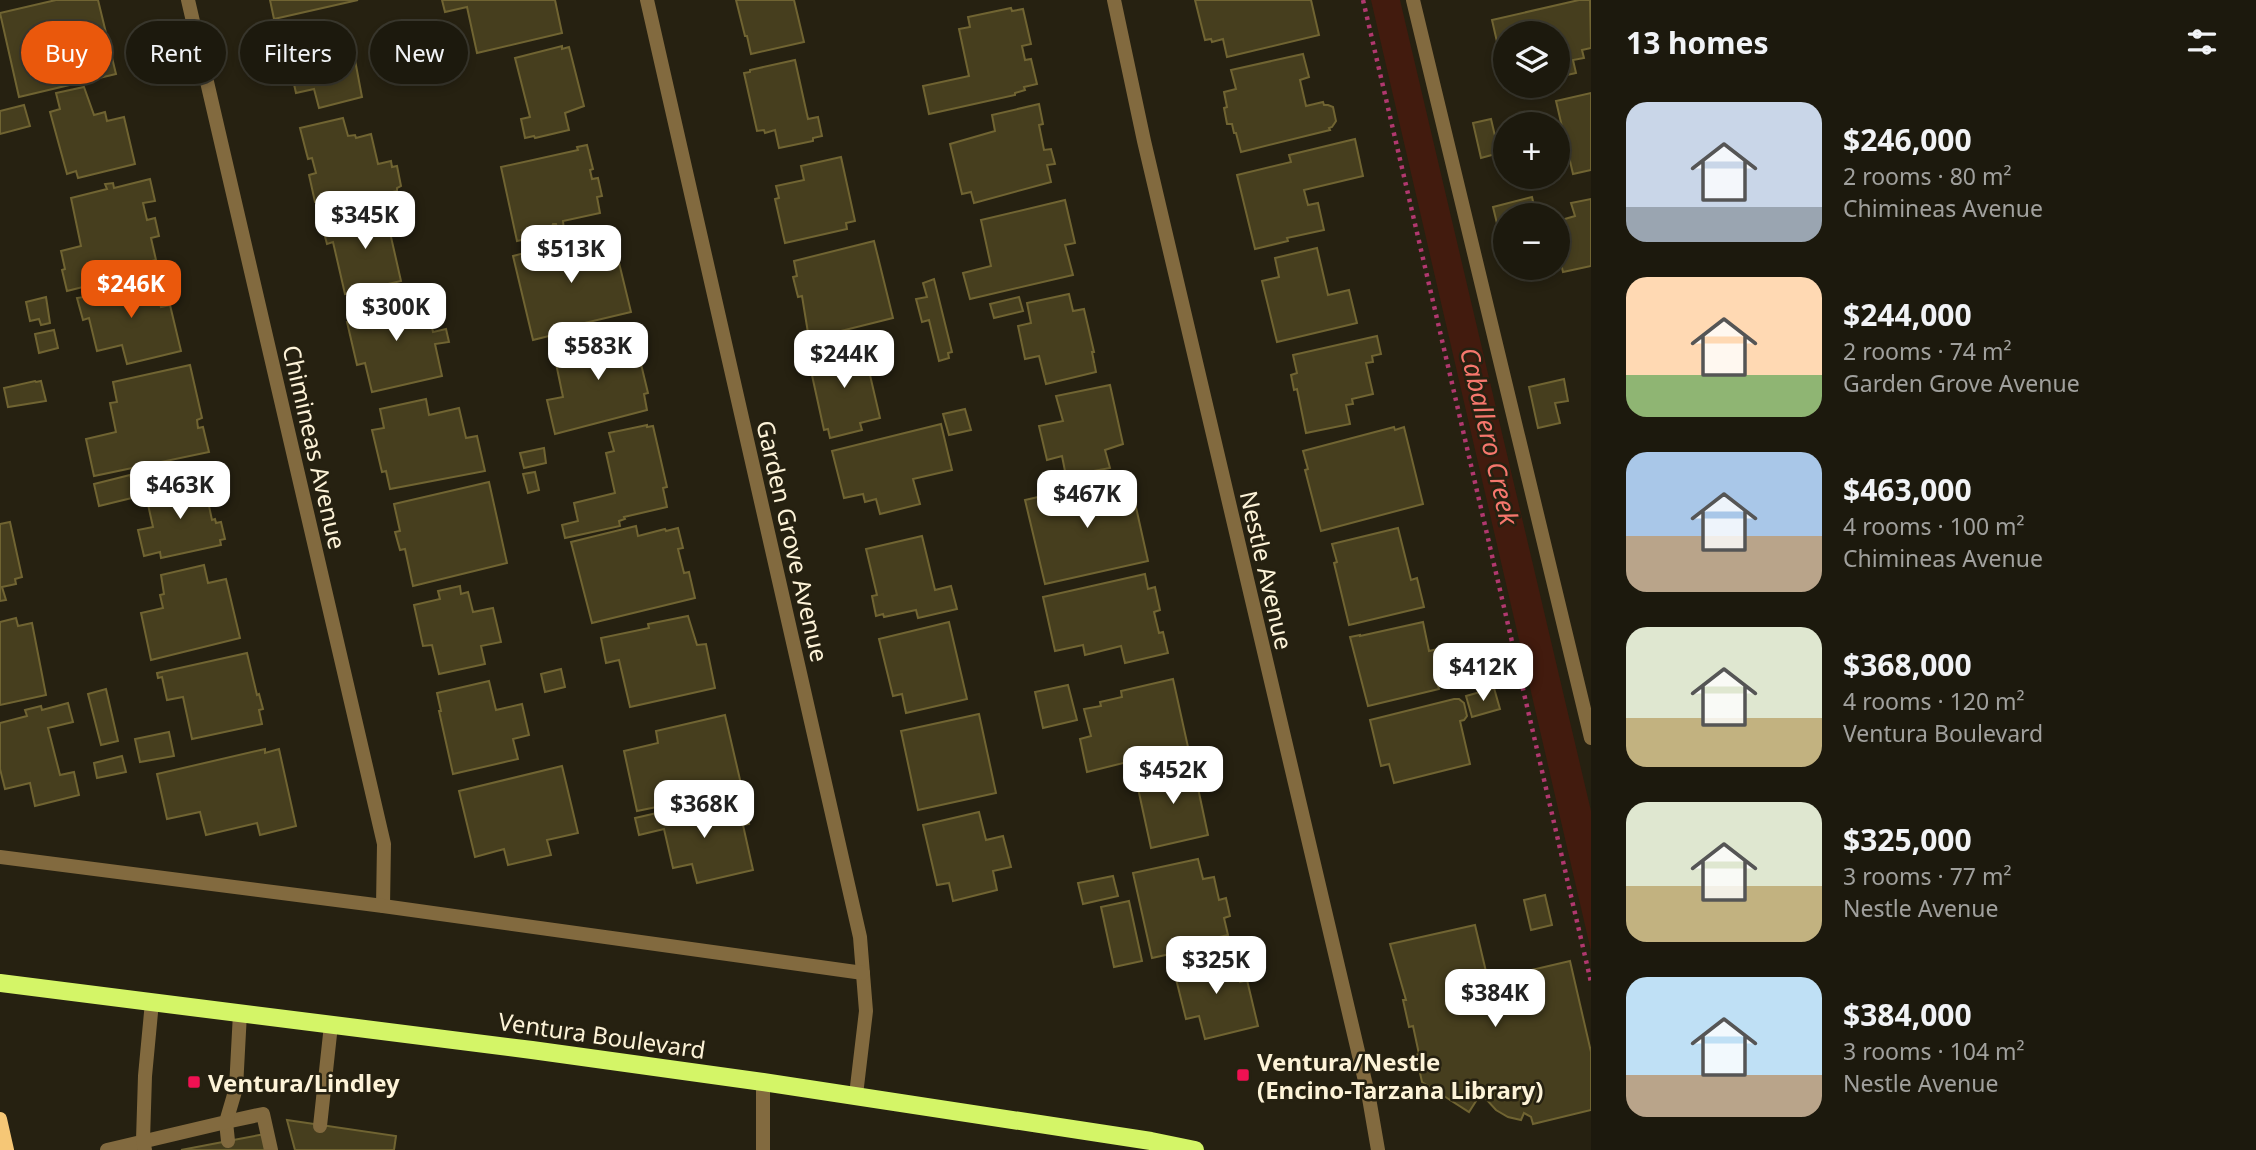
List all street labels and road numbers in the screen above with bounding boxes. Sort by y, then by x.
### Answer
street label: Chimineas Avenue [275,342,355,552]
street label: Garden Grove Avenue [749,417,837,665]
street label: Nestle Avenue [1233,487,1301,653]
street label: Ventura Boulevard [496,1004,708,1066]

